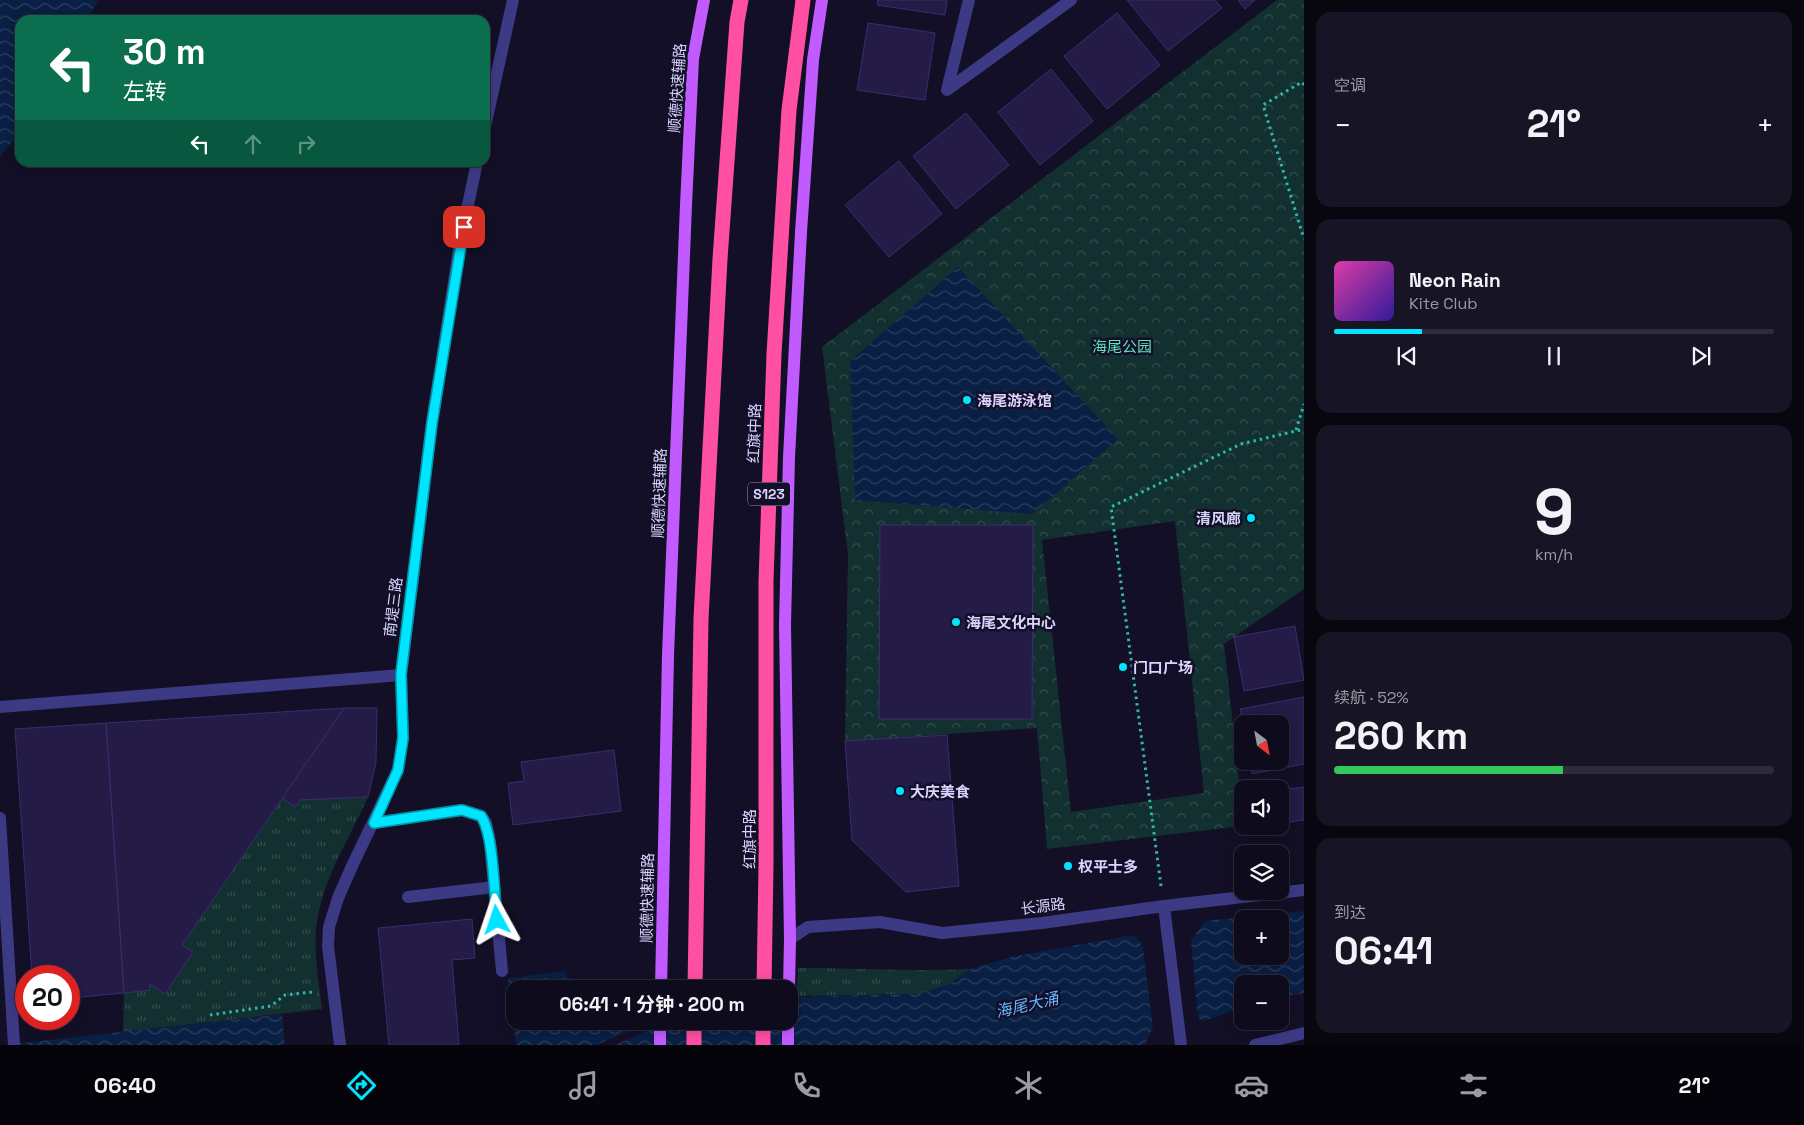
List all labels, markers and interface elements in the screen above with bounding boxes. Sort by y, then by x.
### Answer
text: 30 m [123,30,206,74]
icon: left [40,35,105,100]
street label: 顺德快速辅路 [664,42,690,134]
text: 空调 [1334,75,1366,96]
text: 左转 [123,77,167,105]
text: 21° [1527,100,1581,148]
text: − [1334,107,1351,143]
text: + [1757,107,1774,143]
icon: left [186,130,214,158]
icon: ahead [239,130,267,158]
icon: right [292,130,320,158]
pin [443,206,485,248]
icon: arrive [450,213,478,241]
text: Neon Rain [1409,268,1501,293]
text: Kite Club [1409,293,1478,314]
park label: 海尾公园 [1092,337,1152,356]
icon: previous [1393,342,1421,370]
icon: pause [1540,342,1568,370]
icon: next [1687,342,1715,370]
place label: 海尾游泳馆 [977,391,1052,410]
marker: 海尾游泳馆 [961,394,973,406]
street label: 红旗中路 [743,403,765,463]
street label: 顺德快速辅路 [648,448,670,538]
text: 9 [1534,470,1574,553]
road number: S123 [748,482,790,506]
place label: 清风廊 [1196,509,1241,528]
marker: 清风廊 [1245,512,1257,524]
text: km/h [1535,544,1573,565]
street label: 南堤三路 [380,576,406,638]
place label: 海尾文化中心 [966,613,1056,632]
marker: 海尾文化中心 [950,616,962,628]
place label: 门口广场 [1133,658,1193,677]
marker: 门口广场 [1117,661,1129,673]
text: 续航 · 52% [1334,687,1409,708]
text: 260 km [1334,712,1468,760]
north arrow [1234,715,1289,770]
map controls [1234,715,1289,1030]
button: sound [1234,780,1289,835]
place label: 大庆美食 [910,782,970,801]
marker: 大庆美食 [894,785,906,797]
street label: 红旗中路 [740,809,759,869]
button: layers [1234,845,1289,900]
street label: 顺德快速辅路 [637,853,657,943]
place label: 权平士多 [1078,857,1138,876]
marker: 权平士多 [1062,860,1074,872]
position arrow [470,893,522,945]
street label: 长源路 [1020,894,1066,918]
text: 到达 [1334,902,1366,923]
button: + [1234,910,1289,965]
text: 06:41 [1334,927,1433,975]
speed limit sign: 20 [15,965,80,1030]
button: − [1234,975,1289,1030]
water label: 海尾大涌 [993,987,1062,1022]
text: 06:41 · 1 分钟 · 200 m [559,992,745,1017]
icon: directions [344,1068,379,1103]
icon: music [566,1068,601,1103]
icon: phone [789,1068,824,1103]
icon: climate [1011,1068,1046,1103]
icon: car [1234,1068,1269,1103]
icon: filters [1456,1068,1491,1103]
text: 06:40 [94,1071,156,1099]
text: 21° [1679,1071,1710,1099]

